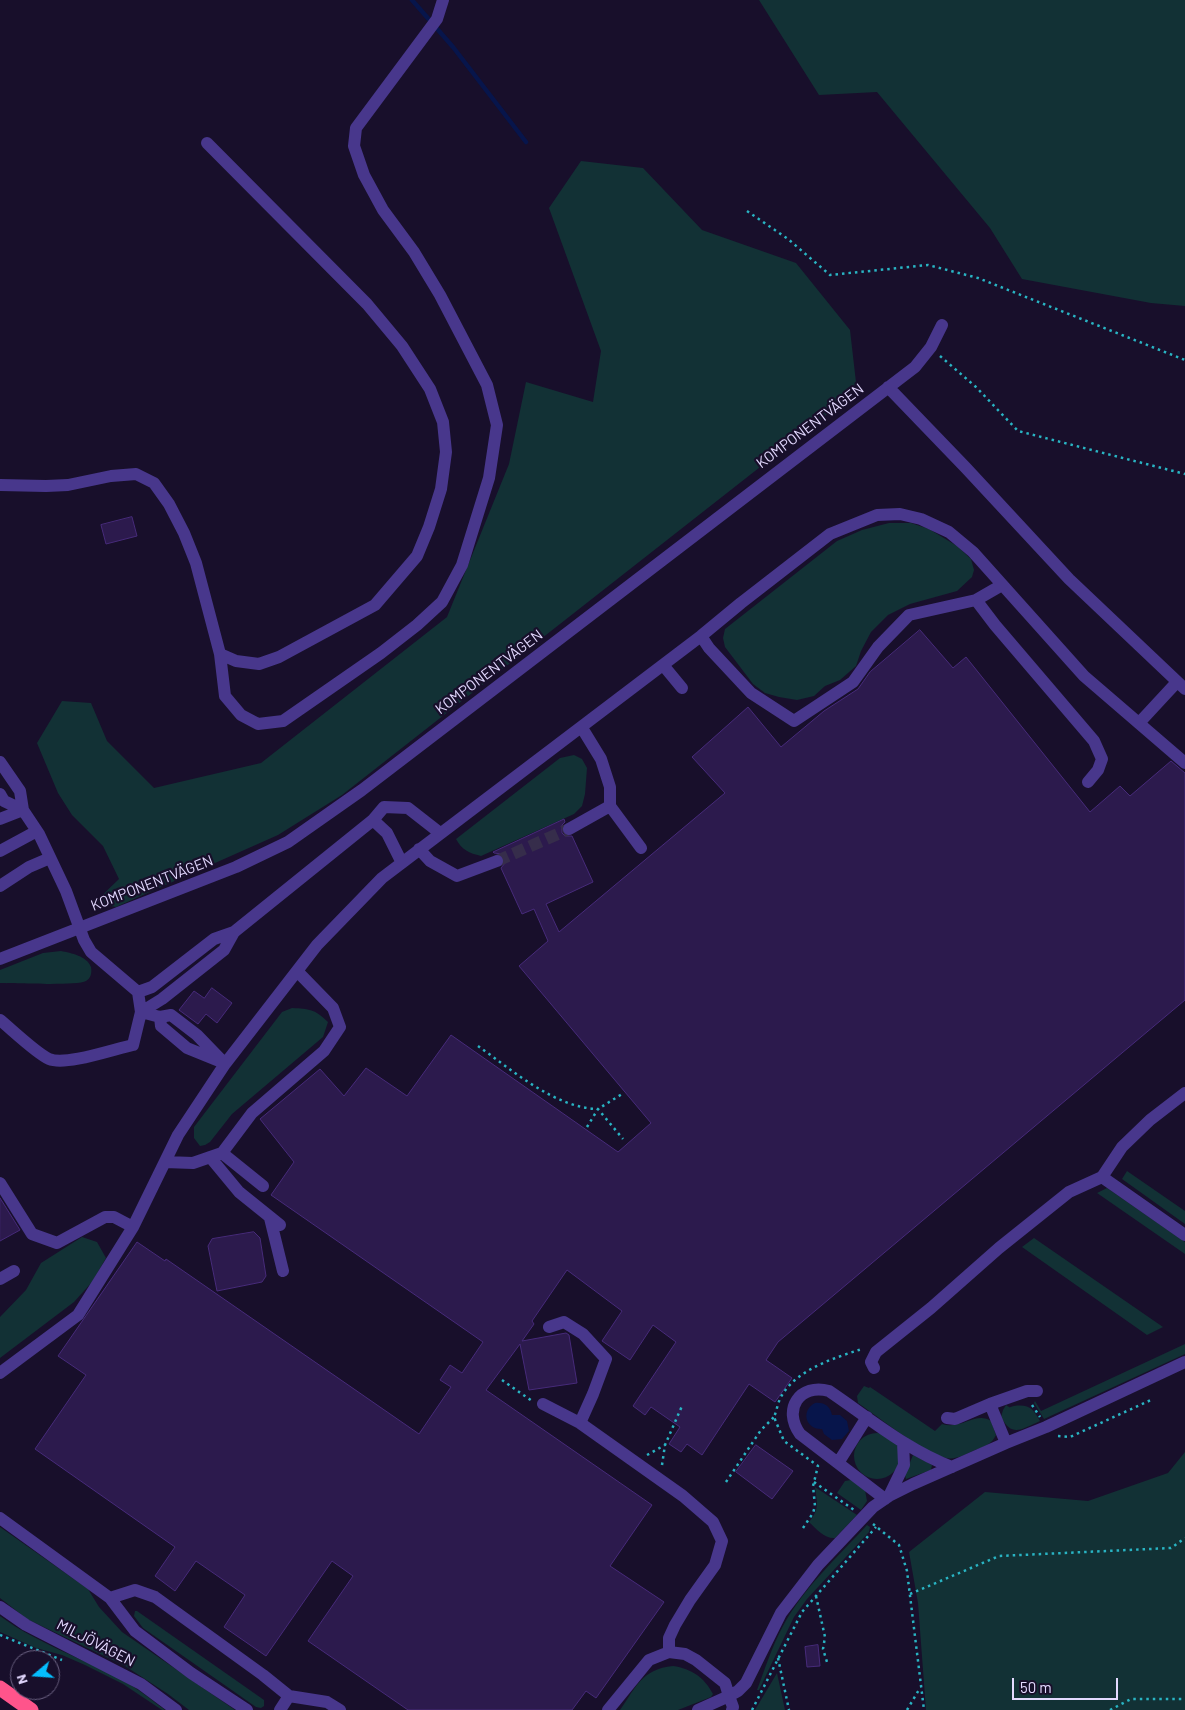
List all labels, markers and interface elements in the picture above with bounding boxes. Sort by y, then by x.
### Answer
street label: KOMPONENTVÄGEN [753,380,867,472]
street label: KOMPONENTVÄGEN [432,626,546,718]
street label: KOMPONENTVÄGEN [88,851,216,915]
street label: MILJÖVÄGEN [54,1616,138,1670]
north arrow [10,1650,60,1700]
scale bar [1015,1668,1121,1700]
text: N [12,1672,31,1687]
text: 50 m [1020,1678,1052,1696]

